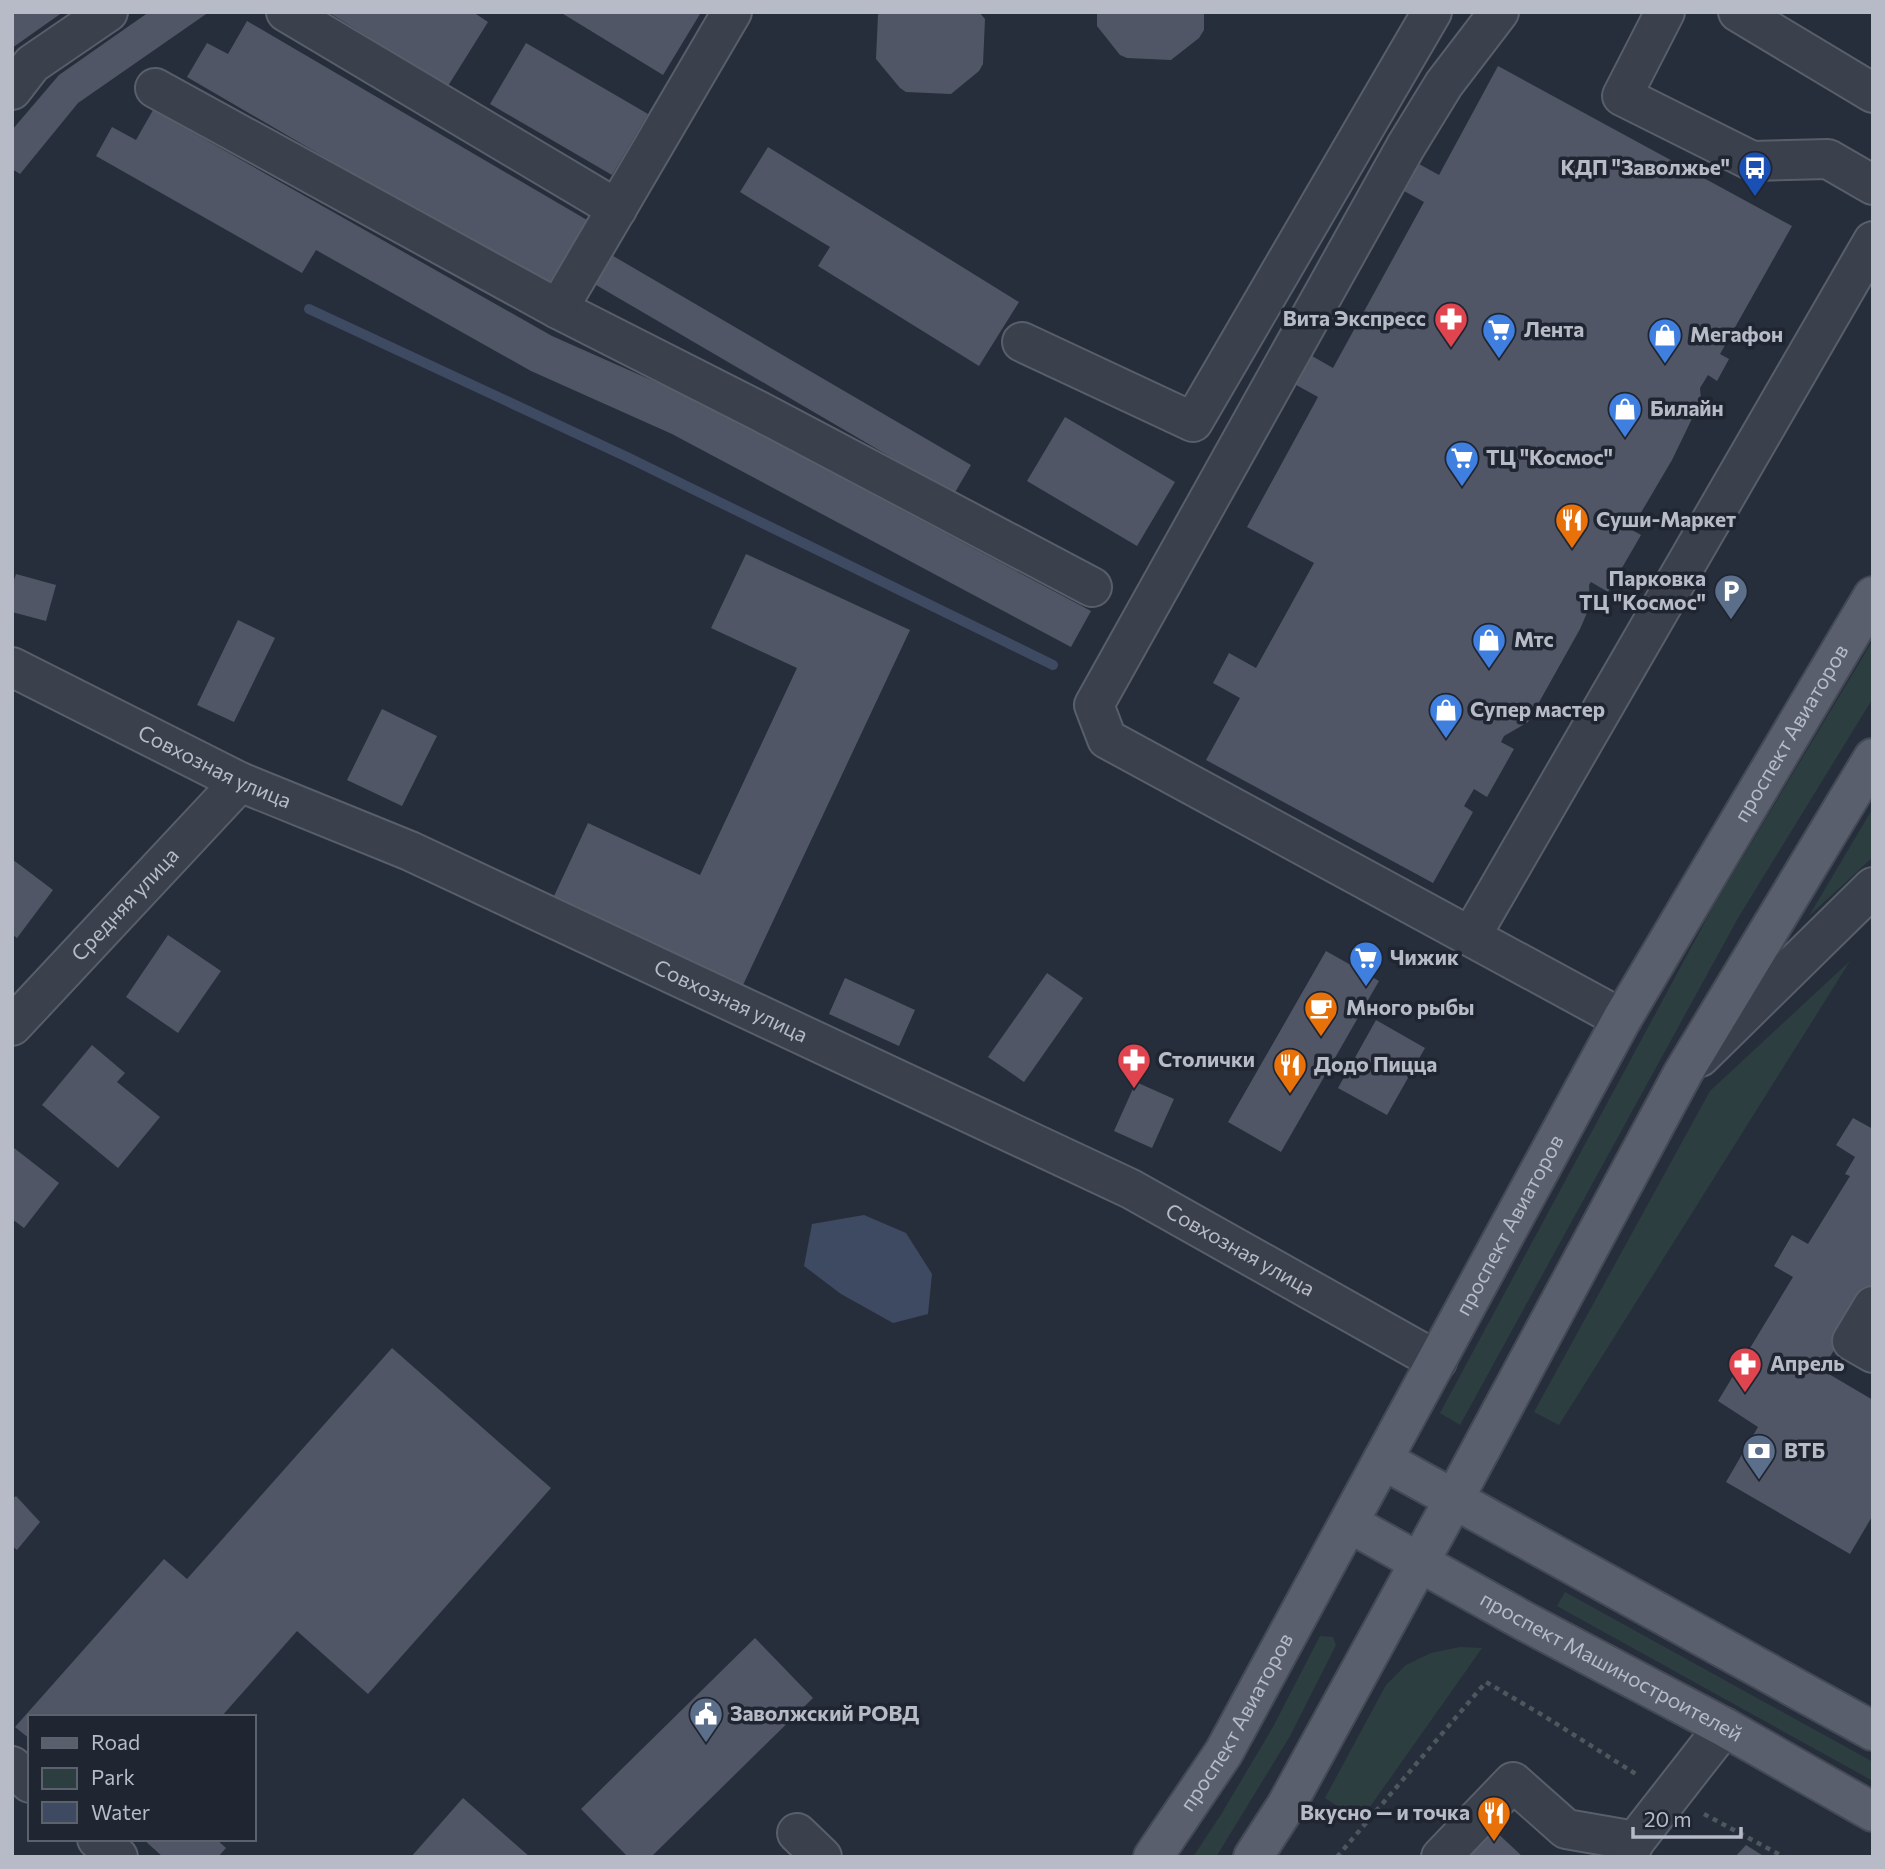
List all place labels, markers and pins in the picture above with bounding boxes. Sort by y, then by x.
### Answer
bus stop icon: КДП "Заволжье" [1736,149,1774,198]
place label: КДП "Заволжье" [1560,154,1730,179]
pharmacy icon: Вита Экспресс [1432,300,1470,349]
place label: Вита Экспресс [1283,305,1426,330]
supermarket icon: Лента [1480,311,1518,360]
place label: Лента [1524,316,1584,341]
shop icon: Мегафон [1646,316,1684,365]
place label: Мегафон [1690,321,1783,346]
shop icon: Билайн [1606,390,1644,439]
place label: Билайн [1650,395,1724,420]
supermarket icon: ТЦ "Космос" [1443,439,1481,488]
place label: ТЦ "Космос" [1486,444,1613,469]
restaurant icon: Суши-Маркет [1553,501,1591,550]
place label: Суши-Маркет [1596,506,1736,531]
place label: Парковка ТЦ "Космос" [1579,565,1706,614]
parking icon: Парковка ТЦ "Космос" [1712,572,1750,621]
shop icon: Мтс [1470,621,1508,670]
place label: Мтс [1514,626,1554,651]
shop icon: Супер мастер [1427,691,1465,740]
place label: Супер мастер [1470,696,1605,721]
supermarket icon: Чижик [1347,939,1385,988]
place label: Чижик [1390,944,1459,969]
cafe icon: Много рыбы [1302,989,1340,1038]
place label: Много рыбы [1346,994,1475,1019]
pharmacy icon: Столички [1115,1041,1153,1090]
place label: Столички [1158,1046,1255,1071]
restaurant icon: Додо Пицца [1271,1046,1309,1095]
place label: Додо Пицца [1314,1051,1437,1076]
pharmacy icon: Апрель [1726,1345,1764,1394]
place label: Апрель [1770,1350,1844,1375]
bank icon: ВТБ [1740,1432,1778,1481]
place label: ВТБ [1784,1437,1825,1462]
public building icon: Заволжский РОВД [687,1695,725,1744]
place label: Заволжский РОВД [730,1700,919,1725]
restaurant icon: Вкусно — и точка [1475,1794,1513,1843]
place label: Вкусно — и точка [1300,1799,1470,1824]

